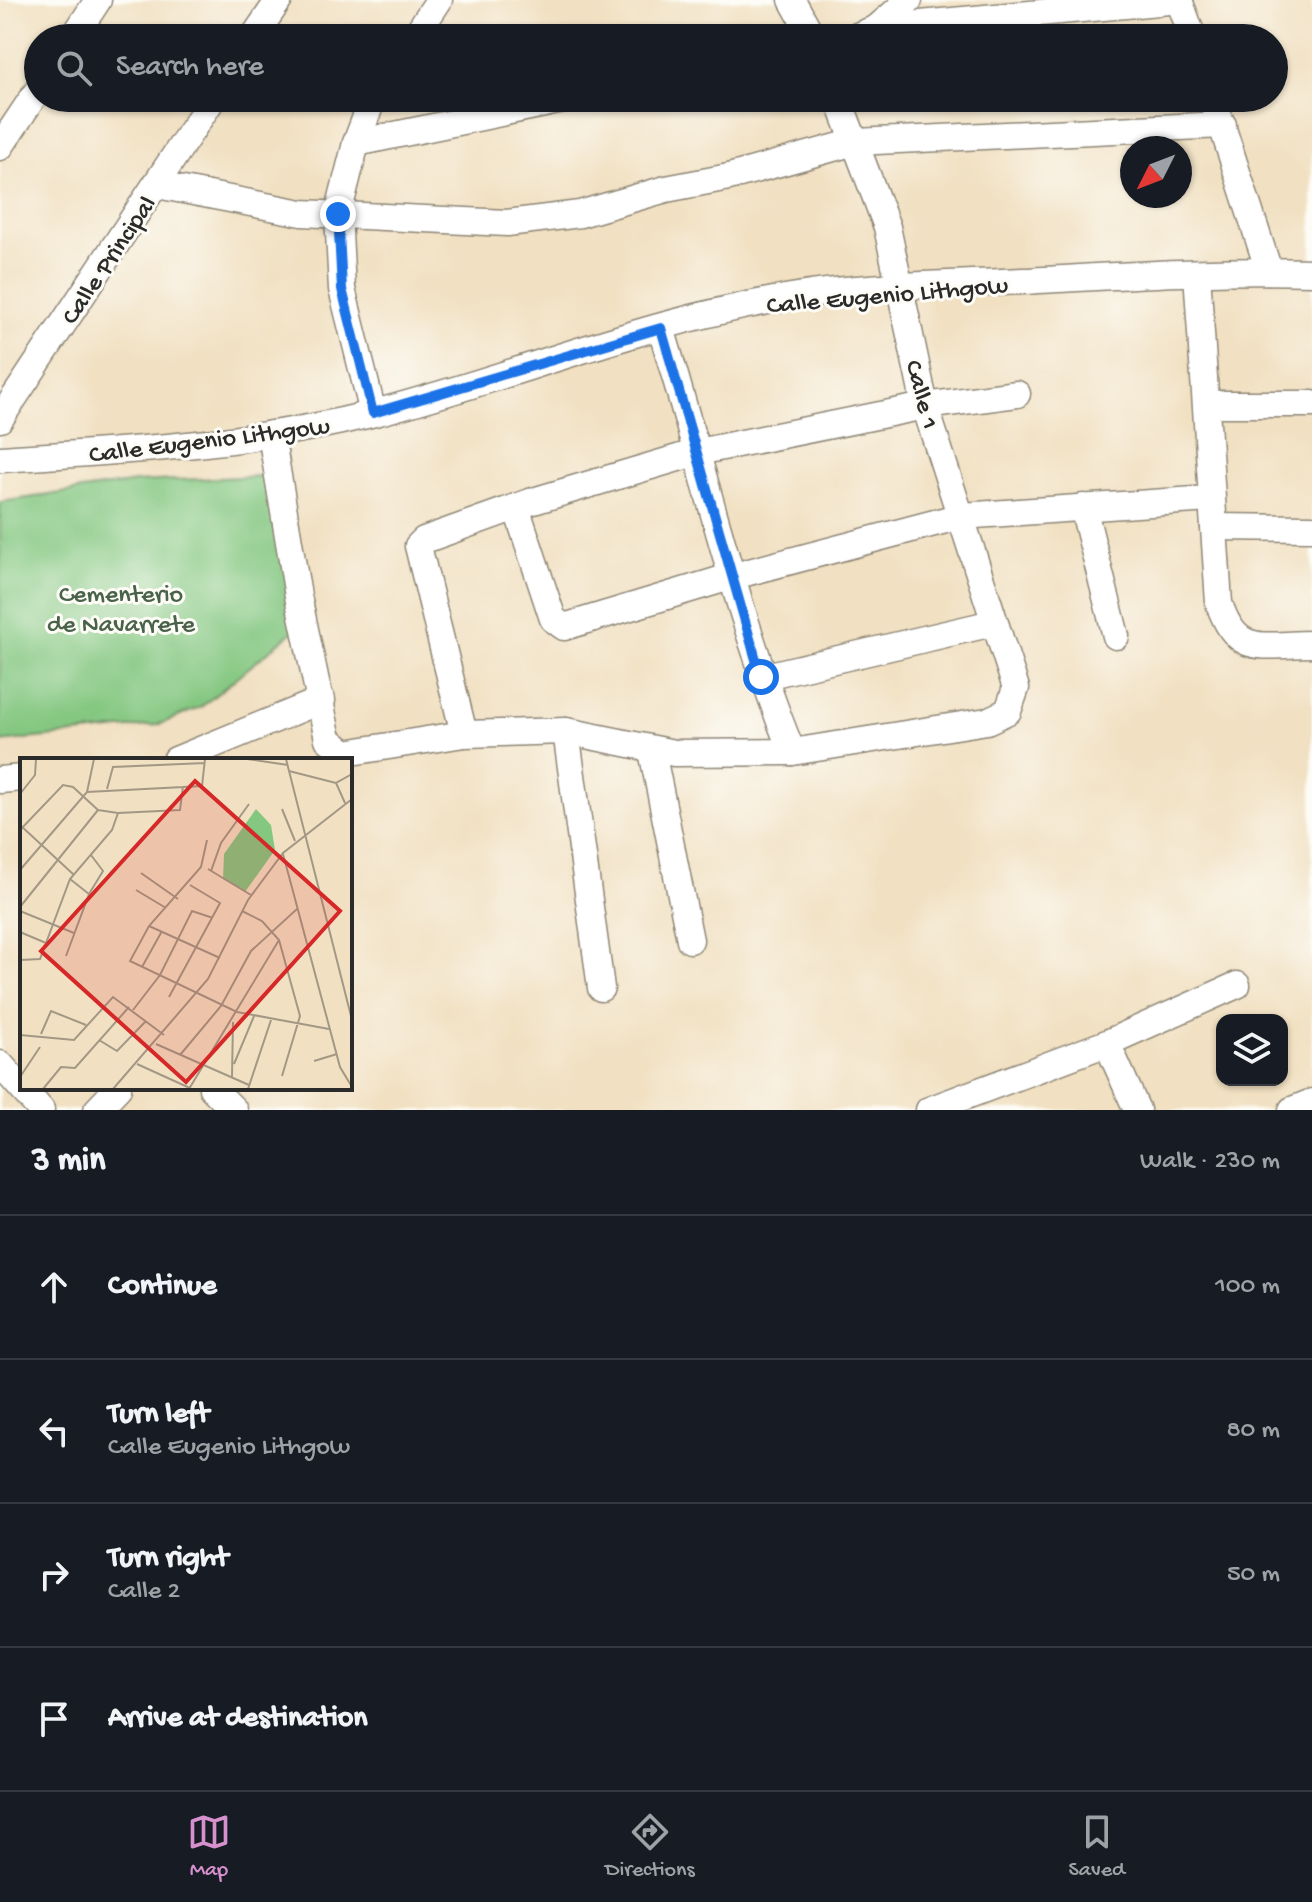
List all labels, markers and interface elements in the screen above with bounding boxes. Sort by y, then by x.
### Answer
search box [24,24,1288,112]
icon: search [52,46,96,90]
text: Search here [116,51,264,86]
north arrow [1120,136,1192,208]
street label: Calle Principal [56,191,165,332]
route end [320,196,356,232]
street label: Calle Eugenio Lithgow [766,271,1009,323]
street label: Calle 1 [896,357,944,433]
street label: Calle Eugenio Lithgow [88,412,332,473]
park label: Cementerio de Navarrete [47,581,196,642]
route start [743,659,779,695]
inset map [20,758,352,1090]
map controls [1216,1014,1288,1086]
button: layers [1216,1014,1288,1086]
text: 3 min [32,1142,105,1182]
text: Walk · 230 m [1140,1147,1280,1178]
icon: ahead [32,1265,76,1309]
text: Continue [108,1270,217,1305]
text: 100 m [1215,1272,1280,1303]
text: Turn left [108,1398,209,1433]
icon: left [32,1409,76,1453]
text: 80 m [1226,1416,1280,1447]
text: Calle Eugenio Lithgow [108,1433,350,1464]
text: Turn right [108,1542,228,1577]
icon: right [32,1553,76,1597]
text: 50 m [1227,1560,1280,1591]
text: Calle 2 [108,1577,180,1608]
icon: arrive [32,1697,76,1741]
text: Arrive at destination [108,1702,368,1737]
tab: Map [187,1810,231,1884]
tab: Directions [605,1810,695,1884]
tab: Saved [1069,1810,1125,1884]

